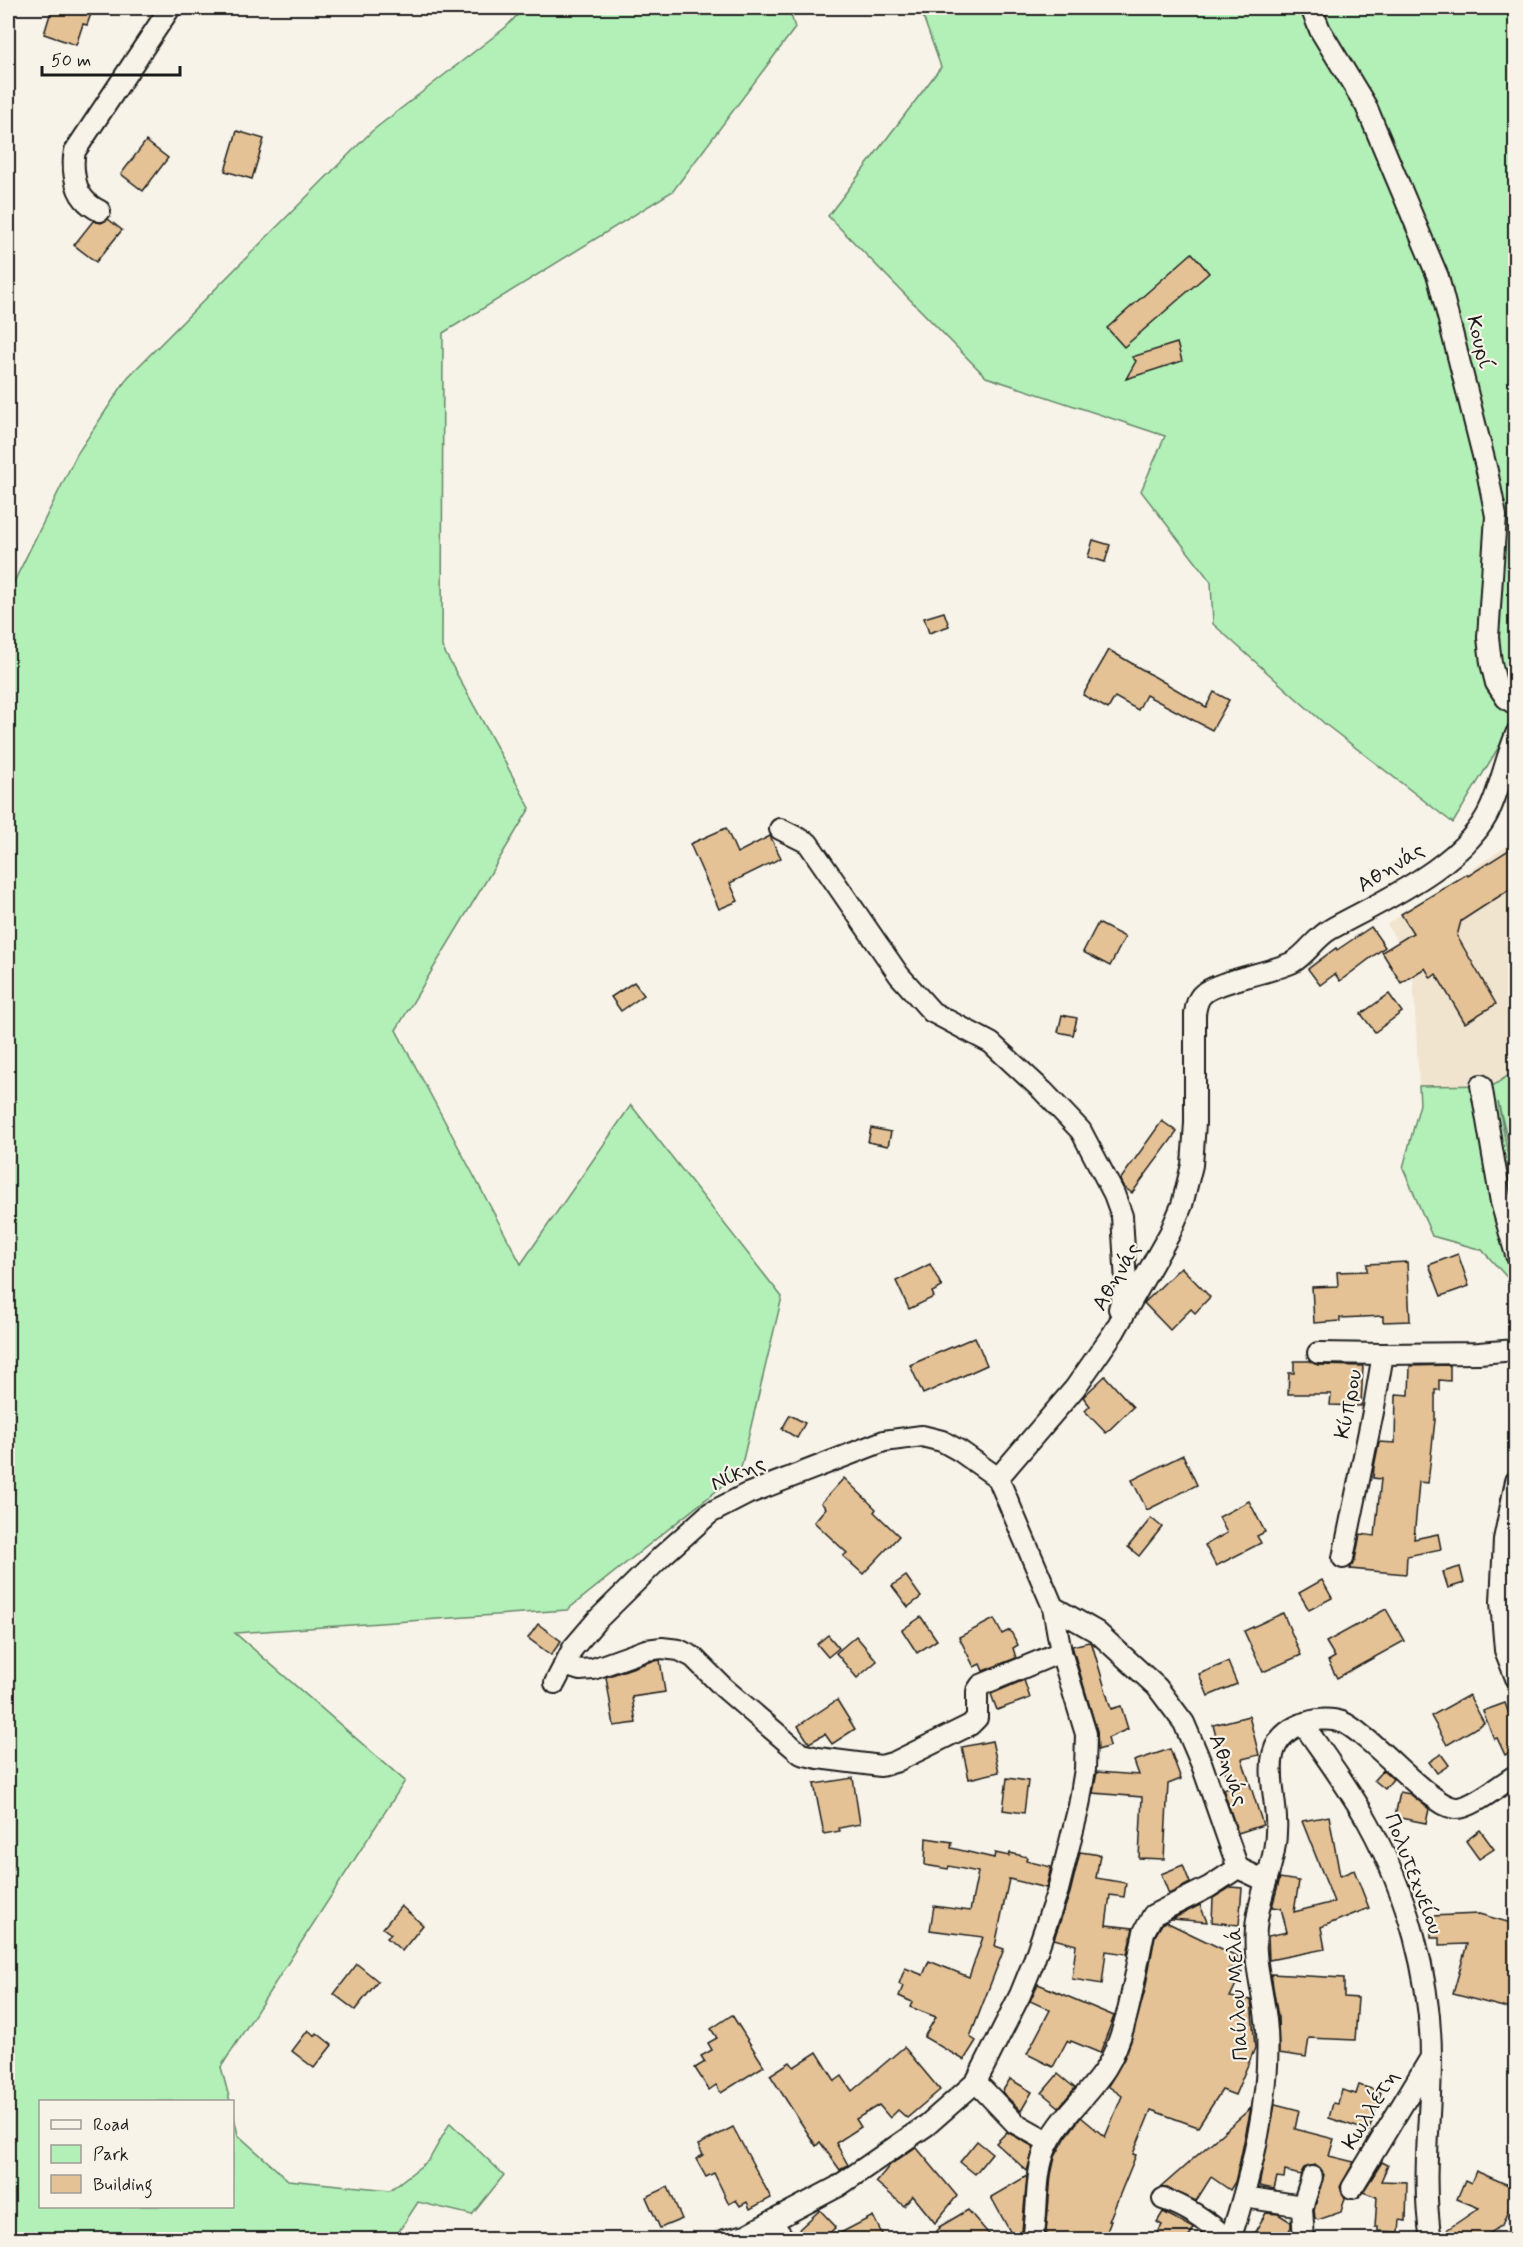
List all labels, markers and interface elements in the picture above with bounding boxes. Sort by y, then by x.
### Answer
scale bar [42,39,180,77]
text: 50 m [51,49,91,73]
street label: Κουρί [1459,313,1499,372]
street label: Αθηνάς [1352,836,1430,900]
street label: Αθηνάς [1086,1238,1148,1316]
street label: Κύπρου [1329,1367,1369,1441]
street label: Νίκης [706,1450,770,1498]
street label: Αθηνάς [1202,1730,1254,1810]
street label: Πολυτεχνείου [1377,1809,1449,1939]
street label: Παύλου Μελά [1221,1926,1255,2061]
street label: Κωλλέτη [1335,2064,1406,2155]
legend [39,2100,234,2208]
text: Road [93,2113,129,2137]
text: Park [93,2143,129,2167]
text: Building [93,2173,153,2199]

